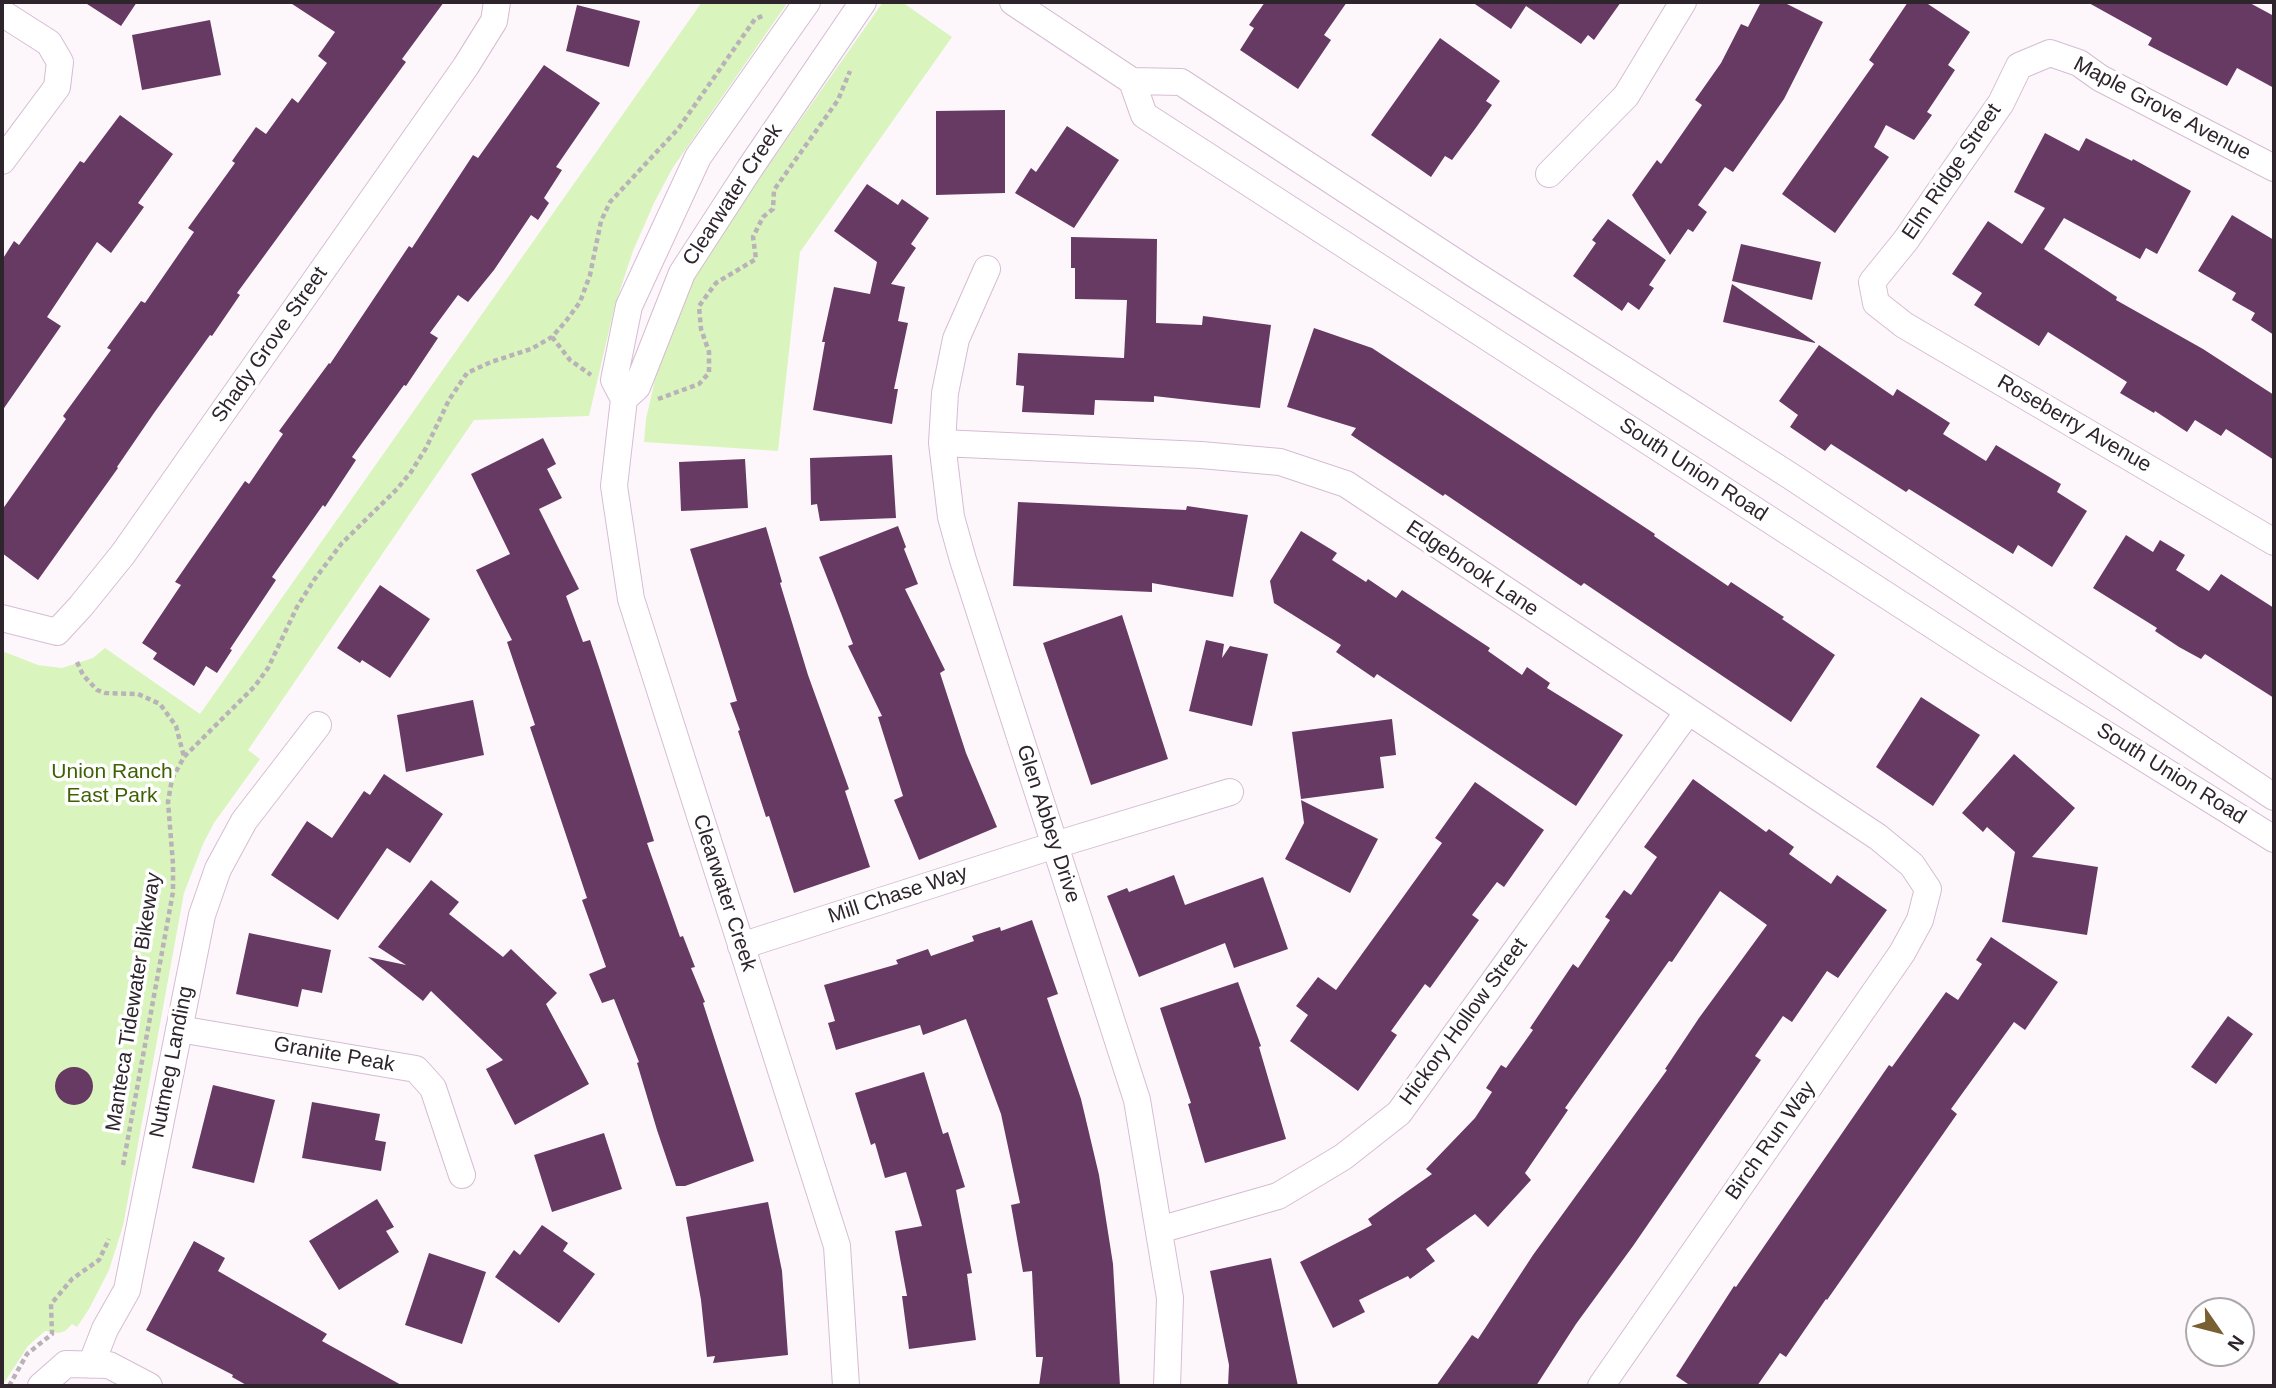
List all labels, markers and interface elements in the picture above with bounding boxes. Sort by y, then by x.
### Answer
street label: Maple Grove Avenue [2069,52,2255,166]
street label: Elm Ridge Street [1897,99,2007,245]
street label: Clearwater Creek [678,120,788,270]
street label: Shady Grove Street [207,262,333,428]
street label: Roseberry Avenue [1993,370,2155,478]
street label: South Union Road [1614,413,1772,527]
street label: Edgebrook Lane [1401,515,1543,623]
street label: South Union Road [2092,718,2250,830]
street label: Glen Abbey Drive [1011,742,1085,906]
park label: Union Ranch East Park [51,759,173,809]
street label: Clearwater Creek [687,811,761,975]
street label: Mill Chase Way [825,861,971,929]
street label: Manteca Tidewater Bikeway [101,871,167,1133]
street label: Hickory Hollow Street [1395,933,1533,1111]
street label: Nutmeg Landing [145,984,199,1140]
street label: Granite Peak [271,1032,397,1078]
street label: Birch Run Way [1721,1077,1821,1205]
north arrow [2185,1297,2255,1367]
text: N [2223,1332,2249,1355]

